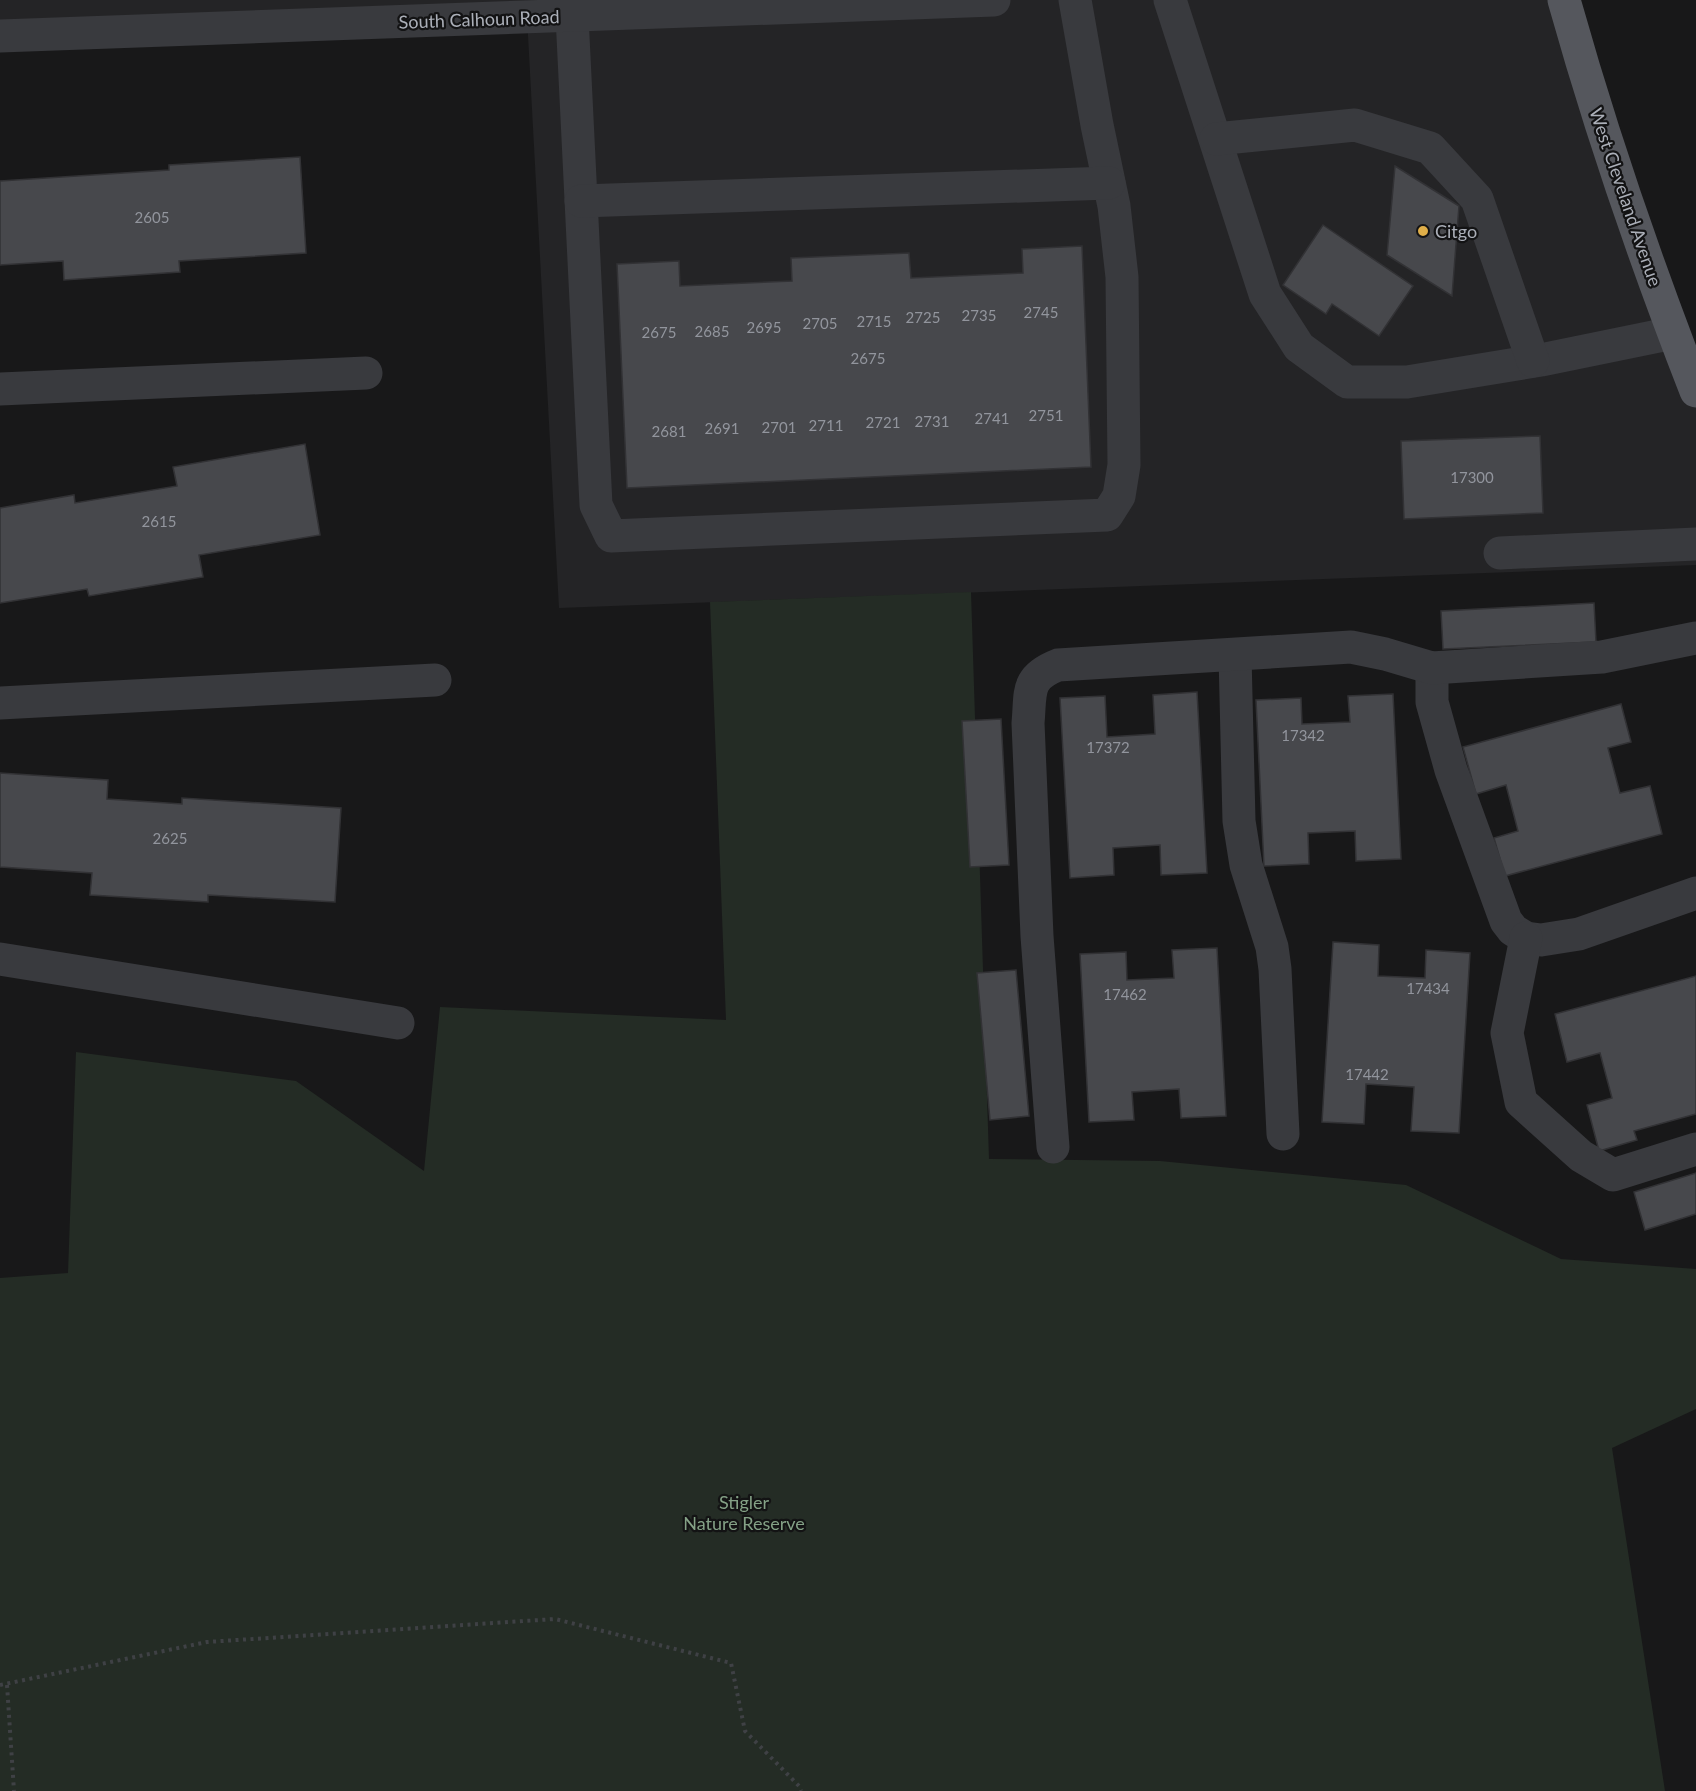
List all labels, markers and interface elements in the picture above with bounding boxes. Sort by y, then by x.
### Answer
street label: South Calhoun Road [398,5,560,33]
street label: West Cleveland Avenue [1585,105,1667,289]
house number: 2605 [135,208,169,226]
place label: Citgo [1435,220,1477,242]
marker: Citgo [1416,224,1430,238]
house number: 2745 [1024,303,1058,321]
house number: 2735 [962,306,996,324]
house number: 2725 [906,308,940,326]
house number: 2715 [857,312,891,330]
house number: 2705 [803,314,837,332]
house number: 2695 [747,318,781,336]
house number: 2685 [695,322,729,340]
house number: 2675 [642,323,676,341]
house number: 2675 [851,349,885,367]
house number: 2751 [1029,406,1063,424]
house number: 2741 [975,409,1009,427]
house number: 2731 [915,412,949,430]
house number: 2721 [866,413,900,431]
house number: 2711 [809,416,843,434]
house number: 2701 [762,418,796,436]
house number: 2691 [705,419,739,437]
house number: 2681 [652,422,686,440]
house number: 17300 [1450,468,1494,486]
house number: 2615 [142,512,176,530]
house number: 17342 [1281,726,1325,744]
house number: 17372 [1086,738,1130,756]
house number: 2625 [153,829,187,847]
house number: 17434 [1406,979,1450,997]
house number: 17462 [1103,985,1147,1003]
house number: 17442 [1345,1065,1389,1083]
park label: Stigler Nature Reserve [683,1491,805,1534]

